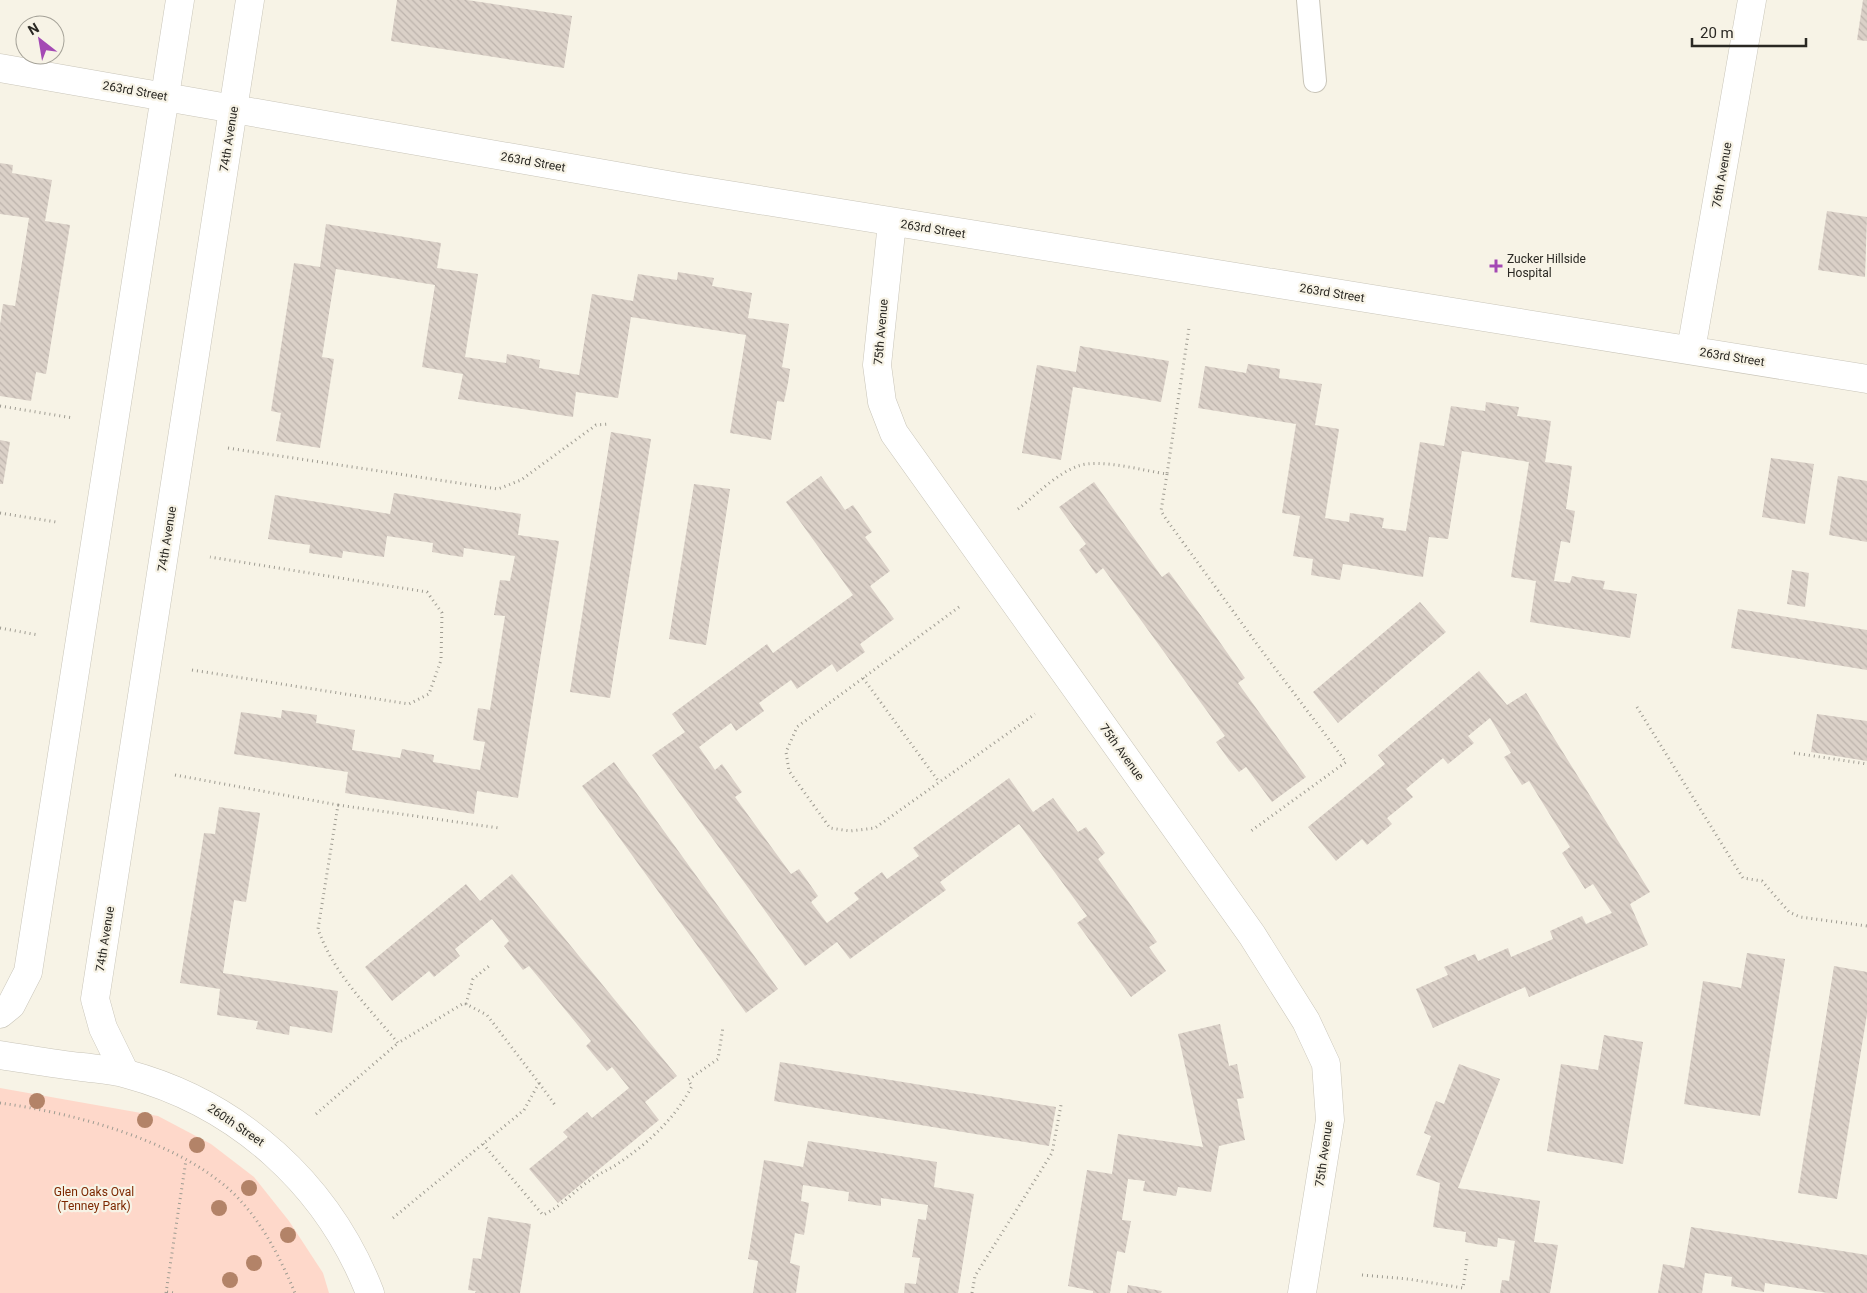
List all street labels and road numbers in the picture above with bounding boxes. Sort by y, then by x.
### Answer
street label: 263rd Street [101,78,169,104]
street label: 74th Avenue [217,105,241,173]
street label: 76th Avenue [1709,141,1735,209]
street label: 263rd Street [499,149,567,175]
street label: 263rd Street [900,217,967,241]
street label: 263rd Street [1299,281,1366,305]
street label: 75th Avenue [871,298,891,366]
street label: 263rd Street [1699,345,1766,369]
street label: 74th Avenue [155,505,179,573]
street label: 75th Avenue [1097,721,1147,783]
street label: 74th Avenue [93,905,117,973]
street label: 260th Street [205,1101,267,1149]
street label: 75th Avenue [1312,1120,1336,1188]

